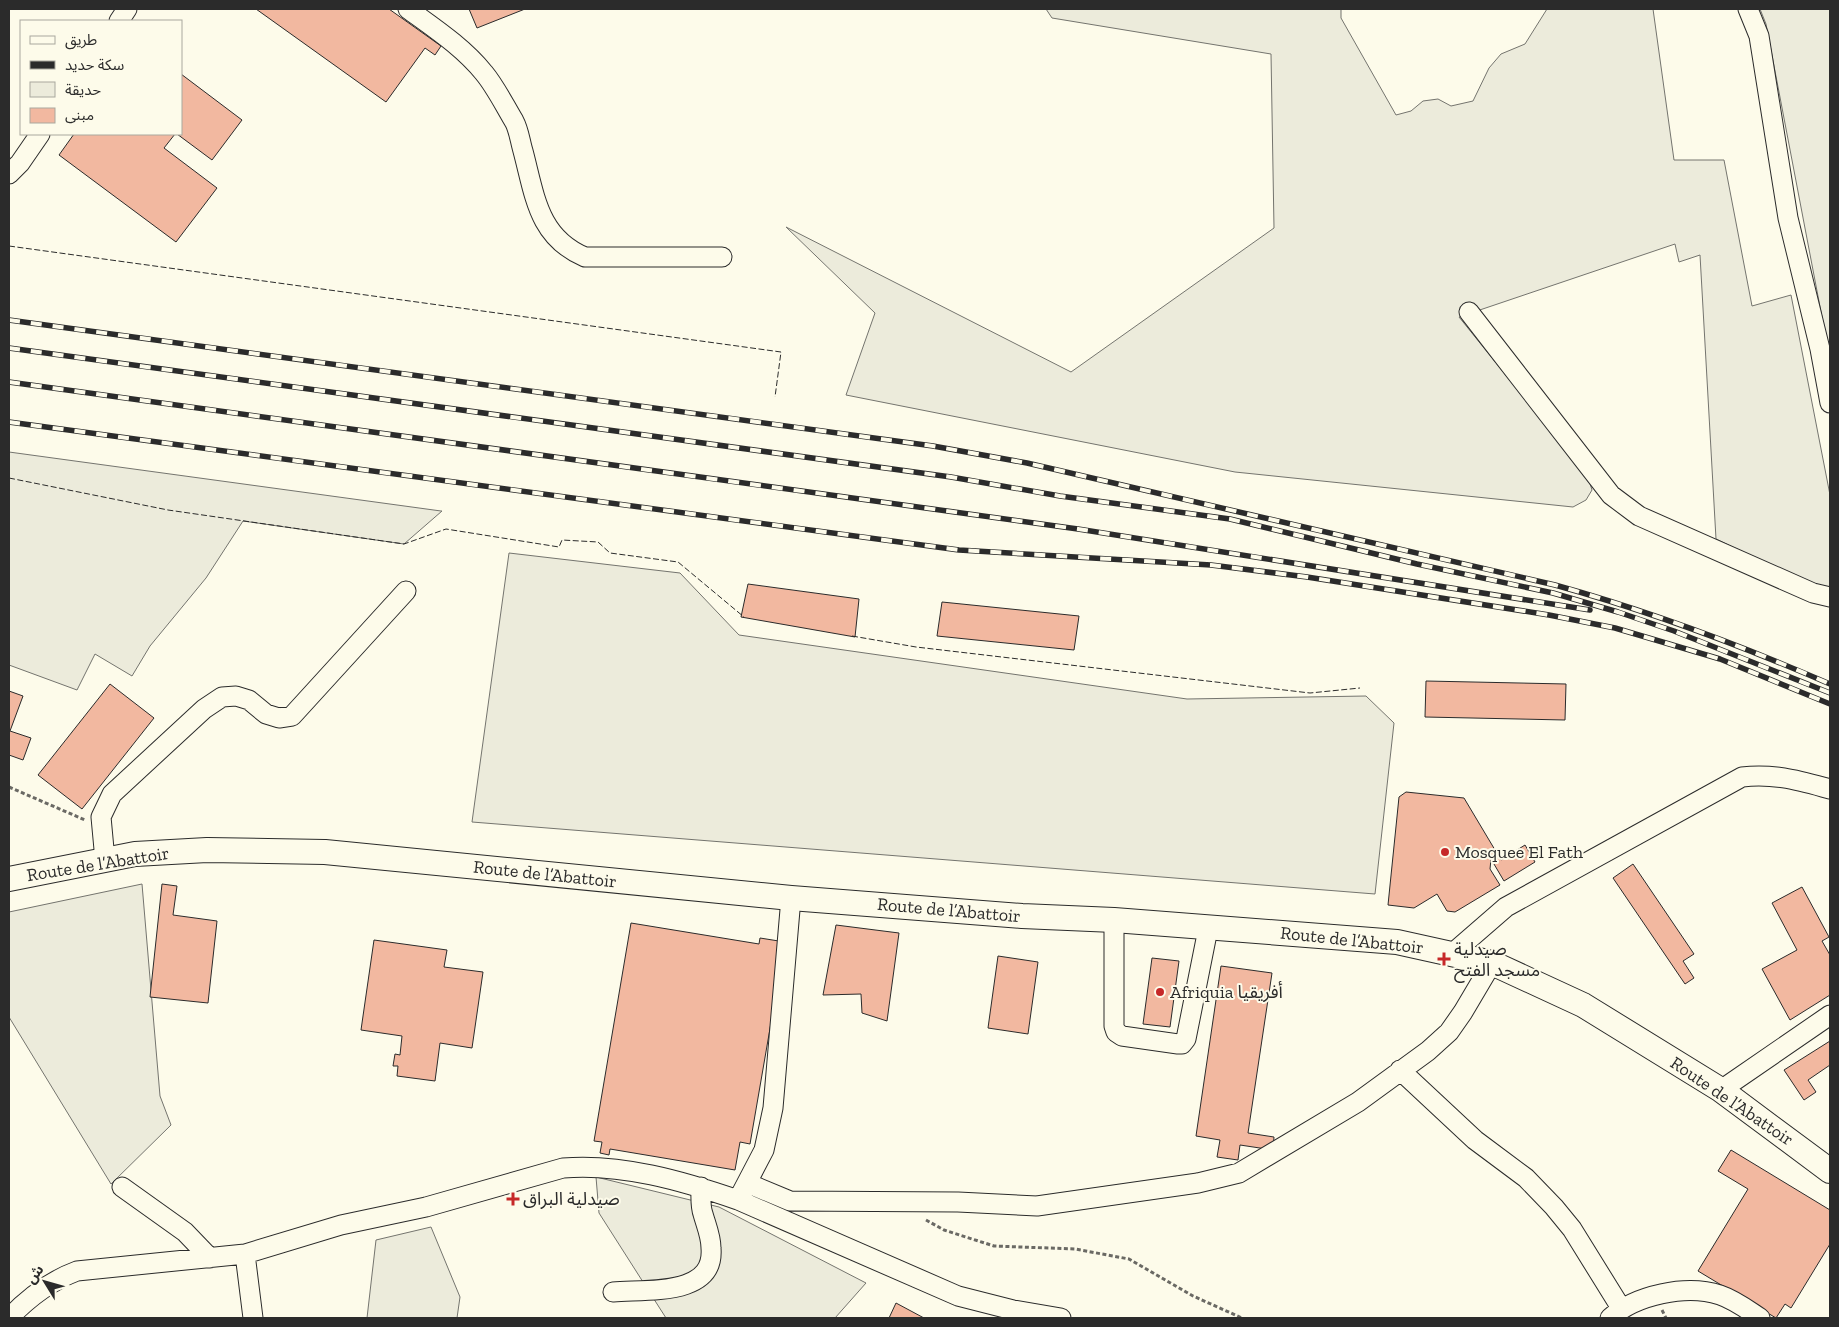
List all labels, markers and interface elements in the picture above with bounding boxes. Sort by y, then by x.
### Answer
legend [20,20,182,135]
text: طريق [65,31,97,50]
text: سكة حديد [65,56,125,74]
text: حديقة [65,81,101,99]
text: مبنى [65,106,94,124]
place label: Mosquee El Fath [1455,841,1583,863]
street label: Route de l’Abattoir [25,842,171,886]
marker: Mosquee El Fath [1439,846,1451,858]
street label: Route de l’Abattoir [472,856,618,892]
street label: Route de l’Abattoir [876,893,1022,927]
street label: Route de l’Abattoir [1279,922,1425,958]
place label: صيدلية مسجد الفتح [1454,938,1540,983]
marker: صيدلية مسجد الفتح [1438,953,1450,965]
place label: Afriquia أفريقيا [1170,981,1283,1003]
marker: Afriquia أفريقيا [1154,986,1166,998]
street label: Route de l’Abattoir [1666,1052,1798,1150]
place label: صيدلية البراق [523,1188,620,1210]
marker: صيدلية البراق [507,1193,519,1205]
north arrow [20,1257,70,1307]
text: ش [22,1262,48,1287]

